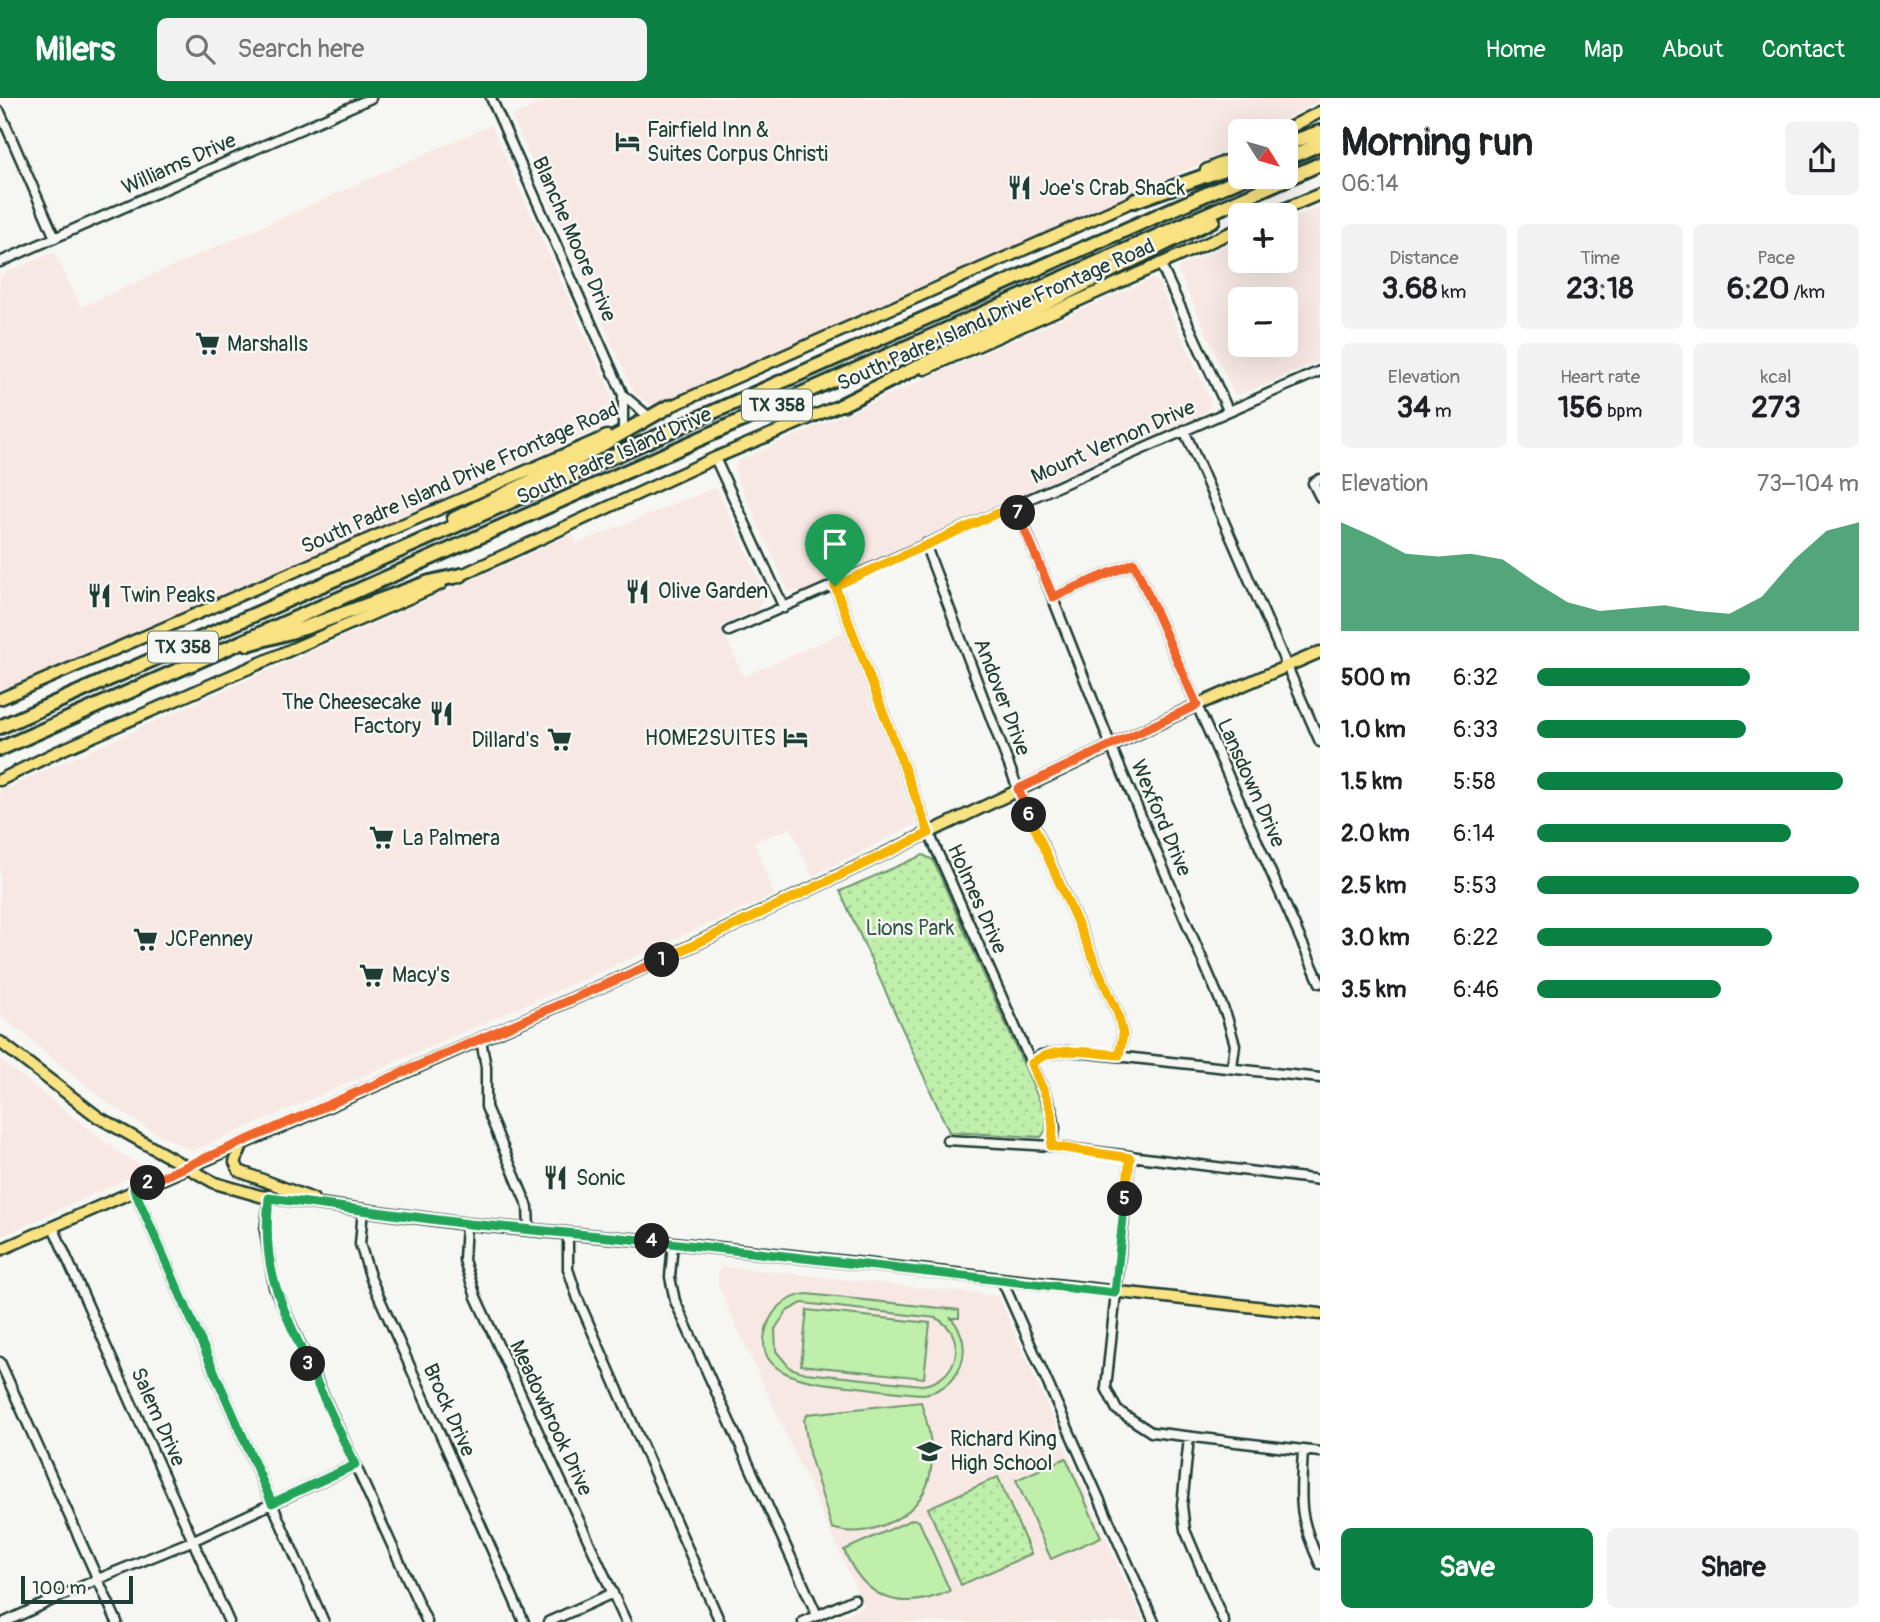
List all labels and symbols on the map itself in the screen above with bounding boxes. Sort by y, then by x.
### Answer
place label: Fairfield Inn & Suites Corpus Christi [647,117,828,168]
north arrow [1228,119,1298,189]
street label: Williams Drive [118,127,241,201]
hotel icon: Fairfield Inn & Suites Corpus Christi [613,128,641,156]
street label: Blanche Moore Drive [526,152,623,326]
restaurant icon: Joe's Crab Shack [1005,174,1033,202]
place label: Joe's Crab Shack [1039,175,1185,202]
street label: South Padre Island Drive Frontage Road [833,233,1159,397]
supermarket icon: Marshalls [193,330,221,358]
place label: Marshalls [227,331,308,358]
road number: TX 358 [742,390,812,420]
street label: Mount Vernon Drive [1027,393,1200,490]
street label: South Padre Island Drive Frontage Road [297,396,623,560]
street label: South Padre Island Drive [512,401,716,511]
pin: 7 [1000,496,1036,530]
pin [805,514,865,586]
restaurant icon: Olive Garden [624,577,652,605]
place label: Olive Garden [658,578,768,605]
restaurant icon: Twin Peaks [86,581,114,609]
place label: Twin Peaks [120,582,216,609]
road number: TX 358 [148,632,218,662]
street label: Andover Drive [967,635,1037,760]
place label: The Cheesecake Factory [282,689,422,740]
restaurant icon: The Cheesecake Factory [427,700,455,728]
street label: Lansdown Drive [1211,714,1292,852]
hotel icon: HOME2SUITES [782,724,810,752]
place label: HOME2SUITES [645,725,776,752]
supermarket icon: Dillard's [545,726,573,754]
place label: Dillard's [471,727,540,754]
street label: Wexford Drive [1124,756,1198,881]
pin: 6 [1012,798,1046,832]
supermarket icon: La Palmera [368,824,396,852]
place label: La Palmera [402,825,500,852]
street label: Holmes Drive [941,840,1013,959]
park label: Lions Park [866,915,955,942]
supermarket icon: JCPenney [131,925,159,953]
place label: JCPenney [165,926,253,953]
pin: 1 [644,942,680,978]
supermarket icon: Macy's [358,961,386,989]
place label: Macy's [392,962,450,989]
restaurant icon: Sonic [542,1164,570,1192]
place label: Sonic [576,1165,626,1192]
pin: 2 [130,1166,166,1200]
pin: 5 [1108,1182,1142,1216]
pin: 4 [634,1224,670,1258]
street label: Meadowbrook Drive [503,1336,599,1501]
pin: 3 [290,1346,326,1382]
street label: Brock Drive [417,1359,482,1461]
street label: Salem Drive [124,1363,192,1471]
place label: Richard King High School [950,1426,1057,1477]
school or university icon: Richard King High School [916,1437,944,1465]
scale bar [21,1573,133,1605]

